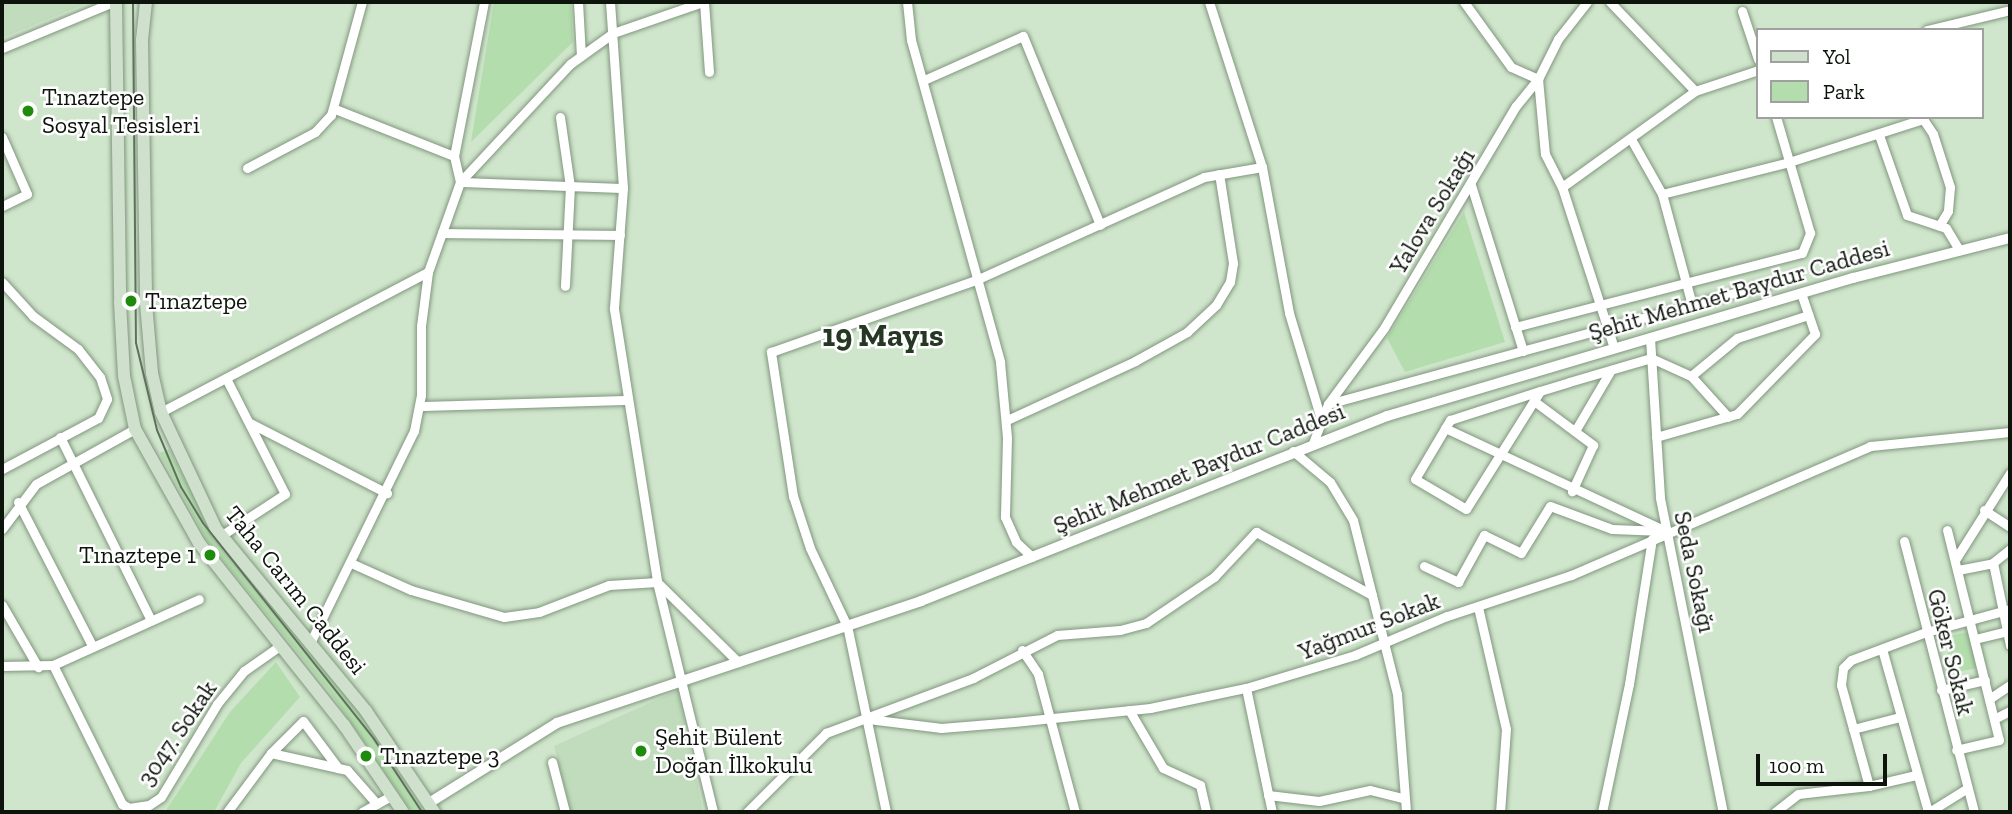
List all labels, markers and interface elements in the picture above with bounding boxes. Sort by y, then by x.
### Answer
legend [1756,28,1984,119]
text: Yol [1823,44,1851,69]
text: Park [1823,79,1865,104]
place label: Tınaztepe Sosyal Tesisleri [42,83,200,139]
marker: Tınaztepe Sosyal Tesisleri [20,103,36,119]
street label: Yalova Sokağı [1383,143,1481,279]
street label: Şehit Mehmet Baydur Caddesi [1585,233,1893,347]
place label: Tınaztepe [145,287,247,315]
marker: Tınaztepe [123,293,139,309]
district label: 19 Mayıs [822,316,944,354]
street label: Şehit Mehmet Baydur Caddesi [1049,396,1349,540]
street label: Taha Carım Caddesi [219,500,373,680]
street label: Seda Sokağı [1668,509,1722,635]
place label: Tınaztepe 1 [79,541,196,569]
marker: Tınaztepe 1 [202,547,218,563]
street label: Yağmur Sokak [1294,586,1444,666]
street label: Göker Sokak [1921,586,1981,718]
street label: 3047. Sokak [131,675,223,791]
place label: Şehit Bülent Doğan İlkokulu [655,723,812,779]
scale bar [1760,740,1891,784]
place label: Tınaztepe 3 [380,742,500,770]
marker: Şehit Bülent Doğan İlkokulu [633,743,649,759]
marker: Tınaztepe 3 [358,748,374,764]
text: 100 m [1769,753,1824,778]

